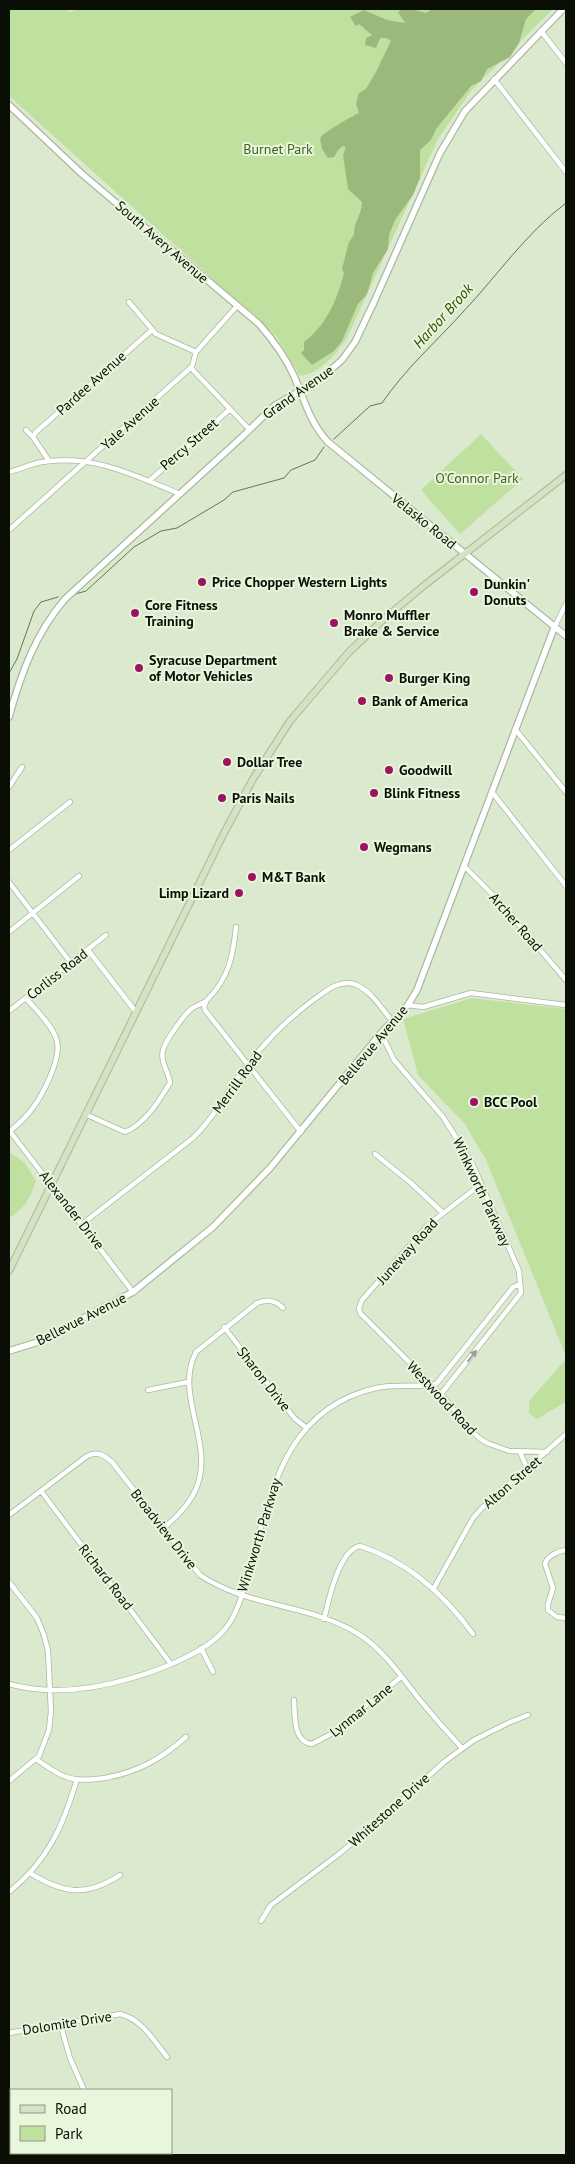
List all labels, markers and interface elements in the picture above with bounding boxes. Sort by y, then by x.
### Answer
park label: Burnet Park [243,140,313,158]
street label: South Avery Avenue [112,197,212,287]
water label: Harbor Brook [408,278,478,352]
street label: Pardee Avenue [52,347,130,419]
street label: Grand Avenue [259,361,337,423]
street label: Yale Avenue [97,392,163,454]
street label: Percy Street [156,414,222,474]
park label: O'Connor Park [435,469,519,487]
street label: Velasko Road [387,489,460,553]
place label: Price Chopper Western Lights [212,573,387,591]
place label: Dunkin' Donuts [484,575,530,609]
marker: Price Chopper Western Lights [196,576,208,588]
marker: Dunkin' Donuts [468,586,480,598]
place label: Core Fitness Training [145,596,218,630]
place label: Monro Muffler Brake & Service [344,606,439,640]
marker: Core Fitness Training [129,607,141,619]
marker: Monro Muffler Brake & Service [328,617,340,629]
place label: Syracuse Department of Motor Vehicles [149,651,277,685]
marker: Syracuse Department of Motor Vehicles [133,662,145,674]
place label: Burger King [399,669,470,687]
marker: Burger King [383,672,395,684]
place label: Bank of America [372,692,468,710]
marker: Bank of America [356,695,368,707]
place label: Dollar Tree [237,753,302,771]
marker: Dollar Tree [221,756,233,768]
place label: Goodwill [399,761,453,779]
marker: Goodwill [383,764,395,776]
place label: Blink Fitness [384,784,460,802]
marker: Blink Fitness [368,787,380,799]
place label: Paris Nails [232,789,295,807]
marker: Paris Nails [216,792,228,804]
place label: Wegmans [374,838,432,856]
marker: Wegmans [358,841,370,853]
place label: M&T Bank [262,868,325,886]
marker: M&T Bank [246,871,258,883]
place label: Limp Lizard [159,884,229,902]
marker: Limp Lizard [233,887,245,899]
street label: Archer Road [486,889,546,955]
street label: Corliss Road [23,945,91,1003]
street label: Bellevue Avenue [334,1001,412,1089]
street label: Merrill Road [208,1047,266,1117]
place label: BCC Pool [484,1093,538,1111]
marker: BCC Pool [468,1096,480,1108]
street label: Winkworth Parkway [449,1135,515,1250]
street label: Alexander Drive [36,1167,108,1253]
street label: Juneway Road [372,1214,441,1289]
street label: Bellevue Avenue [33,1289,129,1349]
street label: Sharon Drive [233,1343,295,1415]
one-way arrow [466,1350,477,1363]
street label: Westwood Road [403,1357,481,1439]
street label: Alton Street [479,1452,545,1512]
street label: Winkworth Parkway [233,1475,285,1594]
street label: Broadview Drive [127,1485,201,1573]
street label: Richard Road [75,1540,137,1614]
street label: Lynmar Lane [326,1679,396,1741]
street label: Whitestone Drive [345,1769,433,1851]
street label: Dolomite Drive [21,2007,113,2039]
legend [10,2089,172,2154]
text: Road [55,2099,87,2118]
text: Park [55,2124,83,2143]

